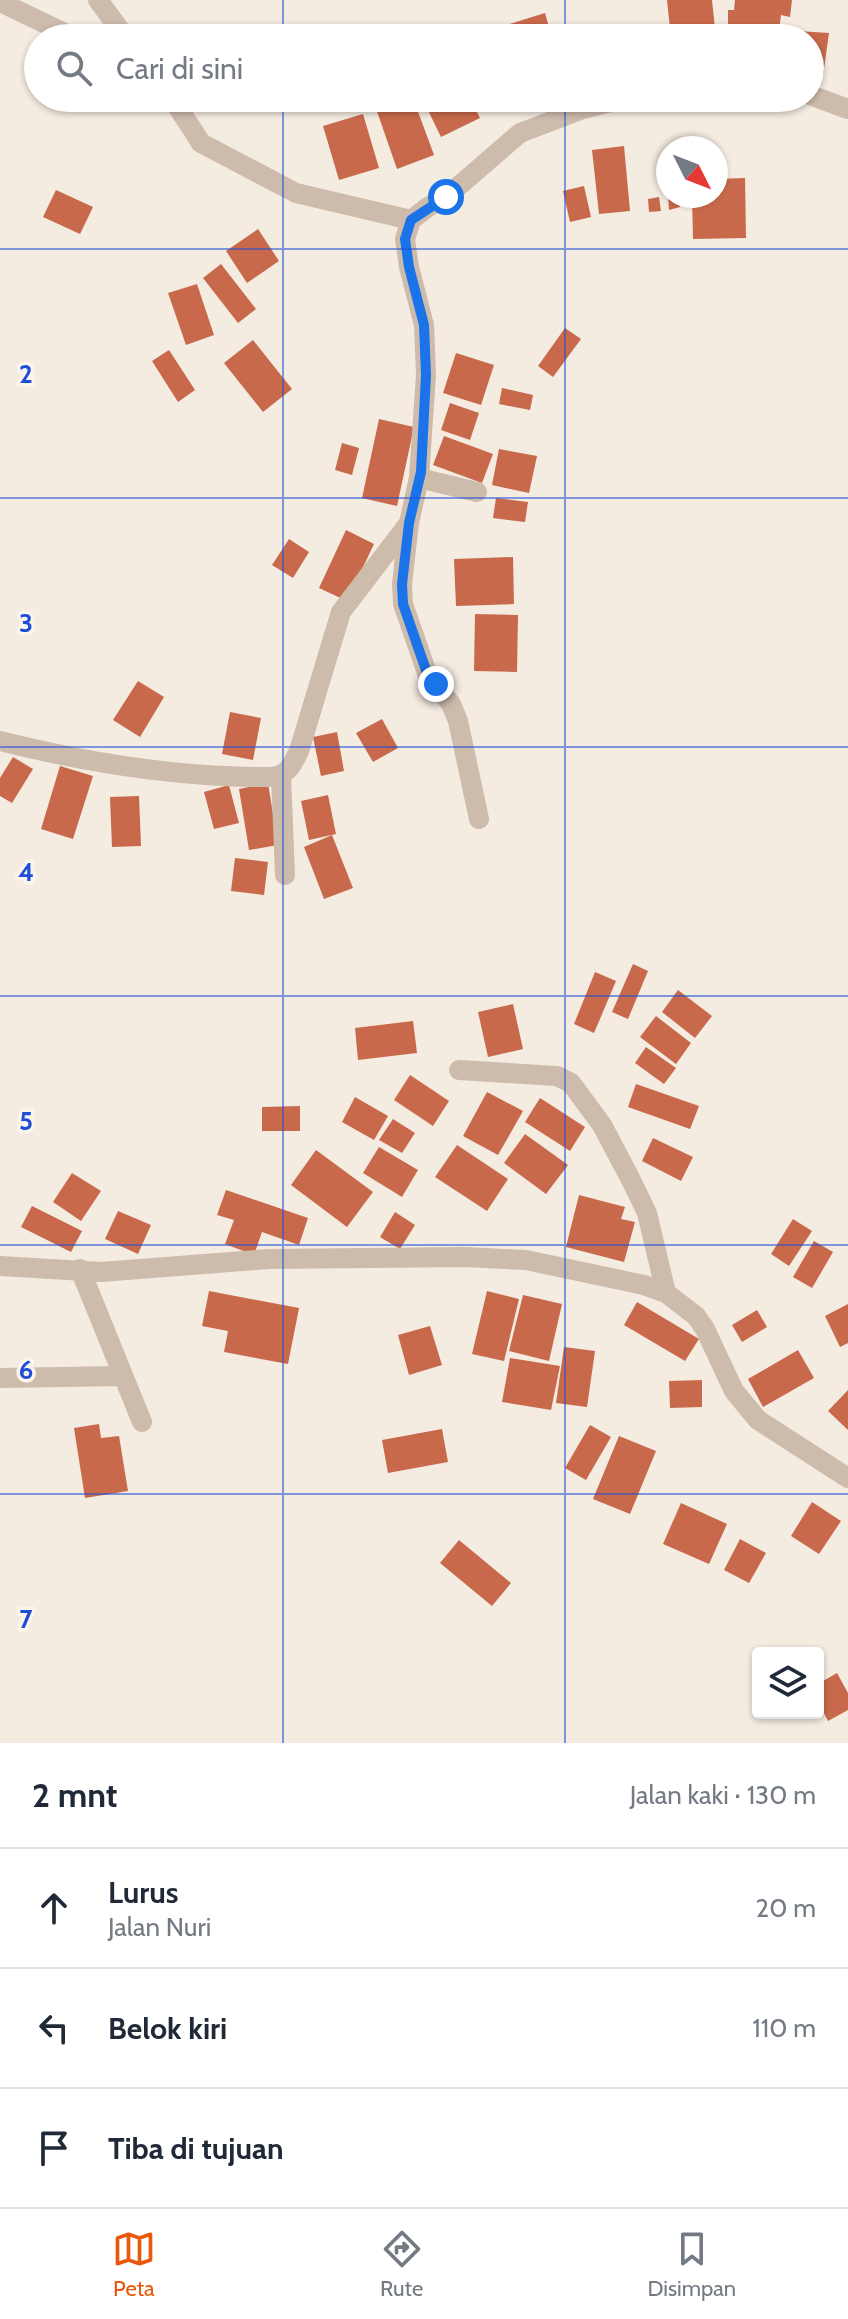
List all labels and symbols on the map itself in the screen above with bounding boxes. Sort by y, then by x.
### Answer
north arrow [656,136,728,208]
route start [428,179,464,215]
text: 2 [19,358,33,390]
text: 3 [19,607,33,639]
route end [418,666,454,702]
text: 4 [18,856,34,888]
text: 5 [19,1105,33,1137]
text: 6 [19,1354,33,1386]
text: 7 [19,1603,33,1635]

